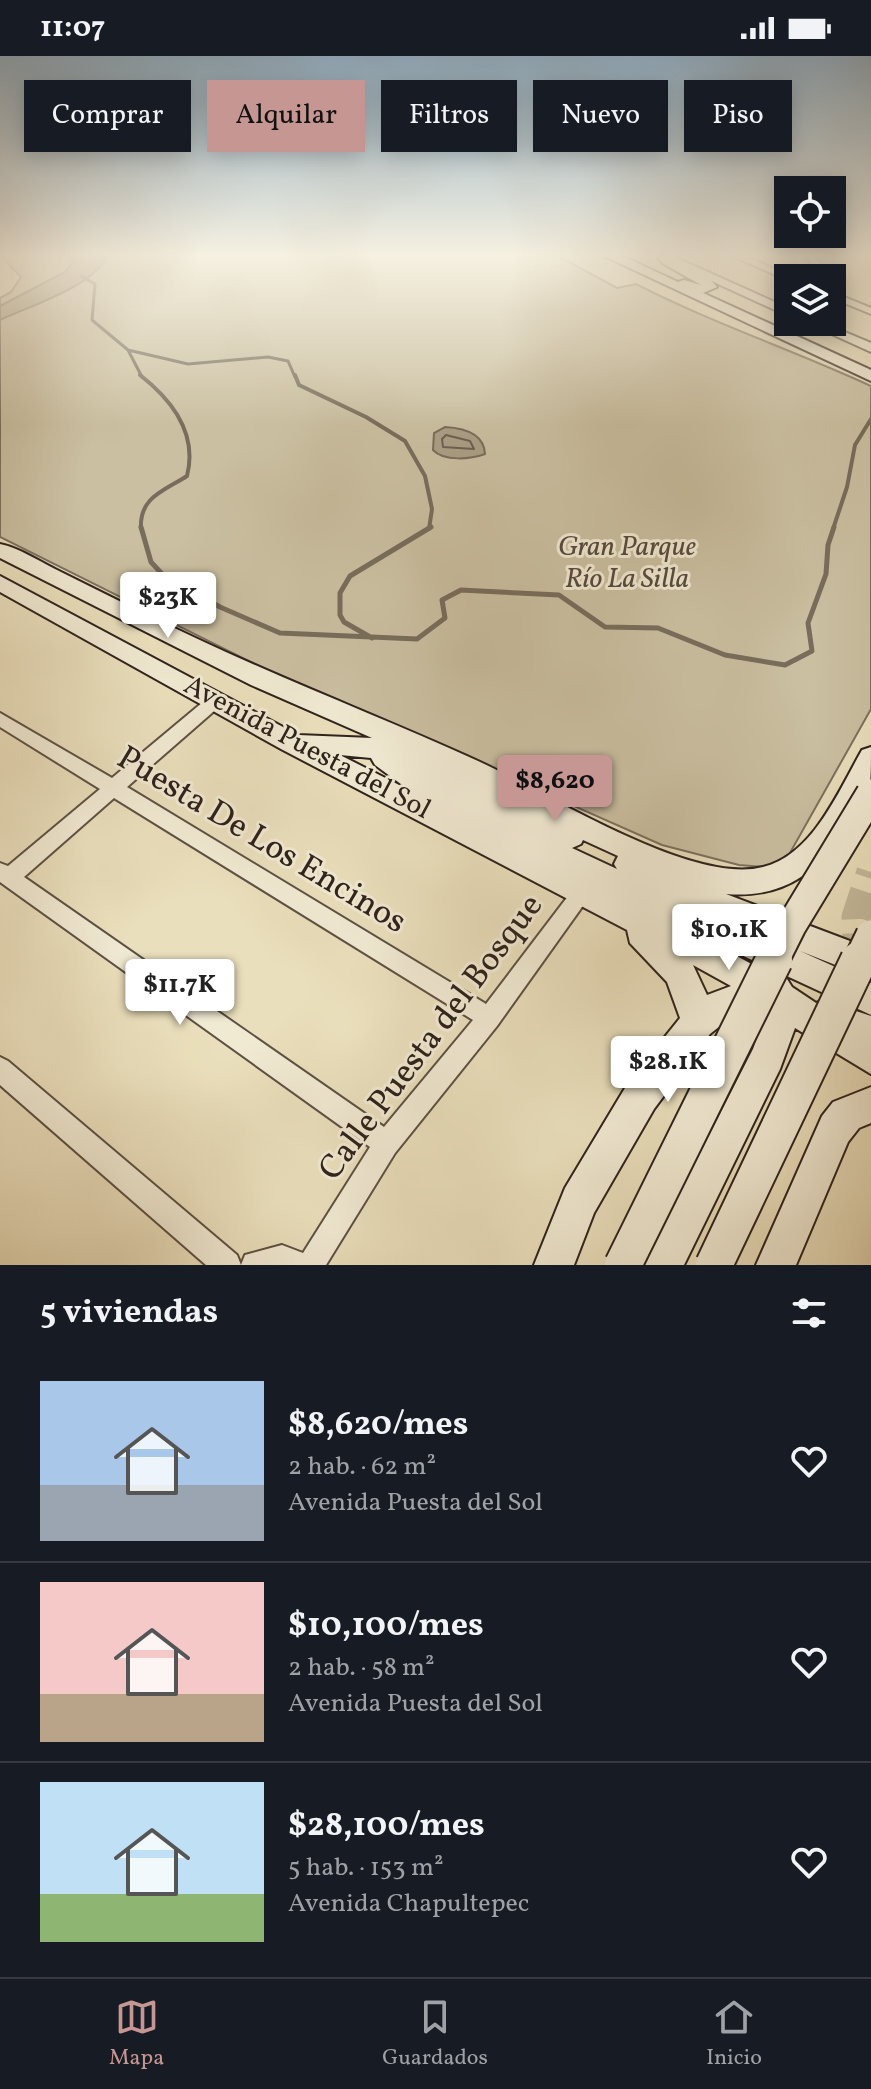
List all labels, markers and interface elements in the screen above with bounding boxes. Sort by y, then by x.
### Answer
text: 11:07 [40,7,105,49]
chip: Comprar [24,80,191,152]
chip: Alquilar [207,80,365,152]
chip: Filtros [381,80,517,152]
chip: Nuevo [533,80,668,152]
chip: Piso [684,80,792,152]
map controls [774,176,846,336]
button: locate [774,176,846,248]
button: layers [774,264,846,336]
park label: Gran Parque Río La Silla [558,528,696,599]
pin: $23K [121,572,215,640]
text: $23K [138,580,198,616]
street label: Avenida Puesta del Sol [177,666,437,830]
street label: Puesta De Los Encinos [107,736,415,946]
pin: $8,620 [490,755,620,823]
text: $8,620 [515,763,595,799]
street label: Calle Puesta del Bosque [309,885,555,1191]
pin: $10.1K [664,904,794,972]
text: $10.1K [690,912,768,948]
pin: $11.7K [115,959,245,1027]
text: $11.7K [143,967,217,1003]
pin: $28.1K [603,1036,733,1104]
text: $28.1K [629,1044,707,1080]
text: 5 viviendas [40,1290,218,1337]
icon: filters [787,1291,831,1335]
text: $8,620/mes [288,1402,468,1449]
icon: home [104,1413,200,1509]
icon: heart [787,1439,831,1483]
text: 2 hab. · 62 m² [288,1449,436,1485]
text: Avenida Puesta del Sol [288,1485,543,1521]
text: $10,100/mes [288,1603,484,1650]
icon: home [104,1614,200,1710]
icon: heart [787,1640,831,1684]
text: 2 hab. · 58 m² [288,1650,435,1686]
text: Avenida Puesta del Sol [288,1686,543,1722]
text: $28,100/mes [288,1803,485,1850]
icon: home [104,1814,200,1910]
icon: heart [787,1840,831,1884]
text: 5 hab. · 153 m² [288,1850,444,1886]
text: Avenida Chapultepec [288,1886,530,1922]
tab: Mapa [109,1995,164,2074]
tab: Guardados [382,1995,488,2074]
tab: Inicio [706,1995,762,2074]

